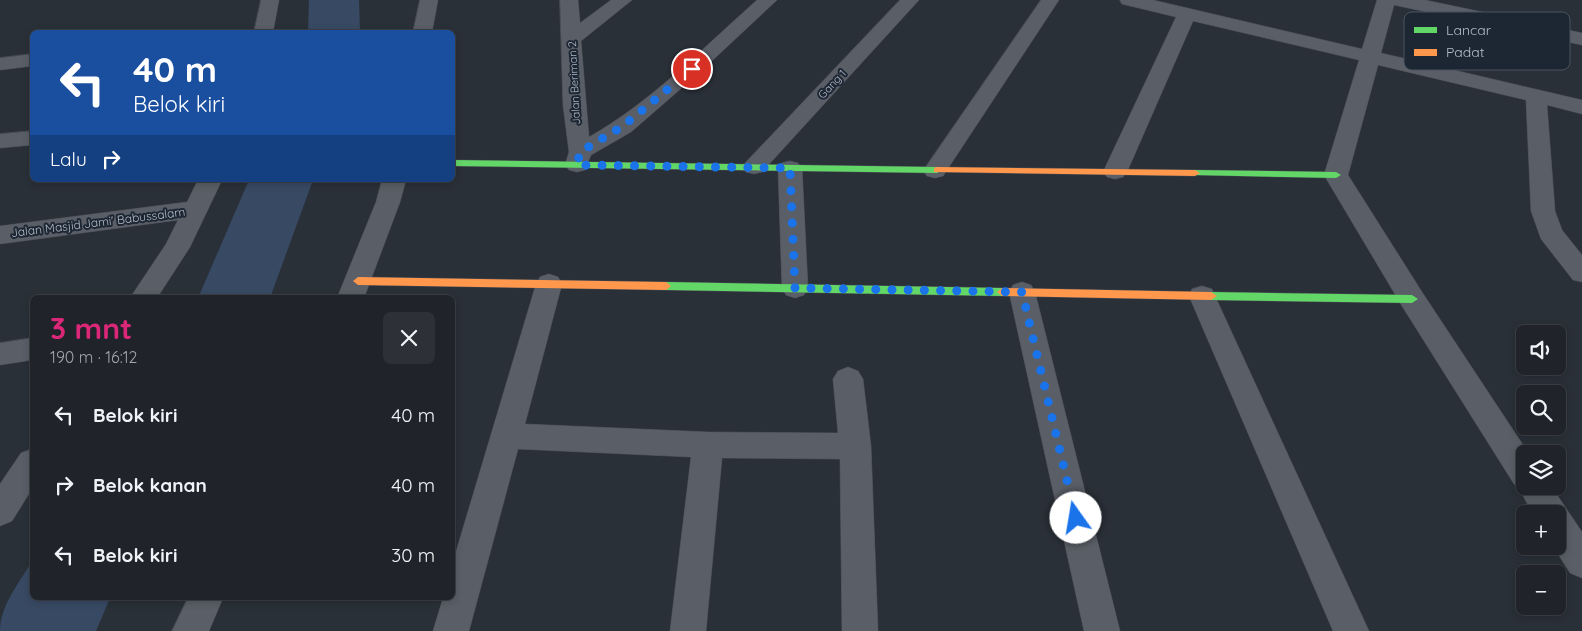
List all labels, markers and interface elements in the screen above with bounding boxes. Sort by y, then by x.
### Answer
legend [1404,12,1570,70]
text: Lancar [1446,21,1492,39]
street label: Jalan Beriman 2 [565,41,583,125]
text: Padat [1446,43,1485,61]
text: 40 m [133,47,217,91]
pin [671,48,713,90]
icon: left [50,50,115,115]
icon: arrive [678,55,706,83]
street label: Gang 1 [815,67,849,101]
text: Belok kiri [133,90,225,118]
icon: right [97,145,125,173]
text: Lalu [50,147,87,171]
street label: Jalan Masjid Jami' Babussalam [10,204,186,240]
text: 3 mnt [50,309,132,347]
button: close [383,312,435,364]
map controls [1516,325,1566,615]
button: sound [1516,325,1566,375]
text: 190 m · 16:12 [50,347,138,367]
button: search [1516,385,1566,435]
icon: left [50,401,78,429]
text: Belok kiri [93,403,178,427]
text: 40 m [391,403,435,427]
button: layers [1516,445,1566,495]
icon: right [50,471,78,499]
text: Belok kanan [93,473,207,497]
text: 40 m [391,473,435,497]
position arrow [1049,491,1101,543]
button: + [1516,505,1566,555]
icon: left [50,541,78,569]
text: Belok kiri [93,543,178,567]
text: 30 m [391,543,435,567]
button: − [1516,565,1566,615]

